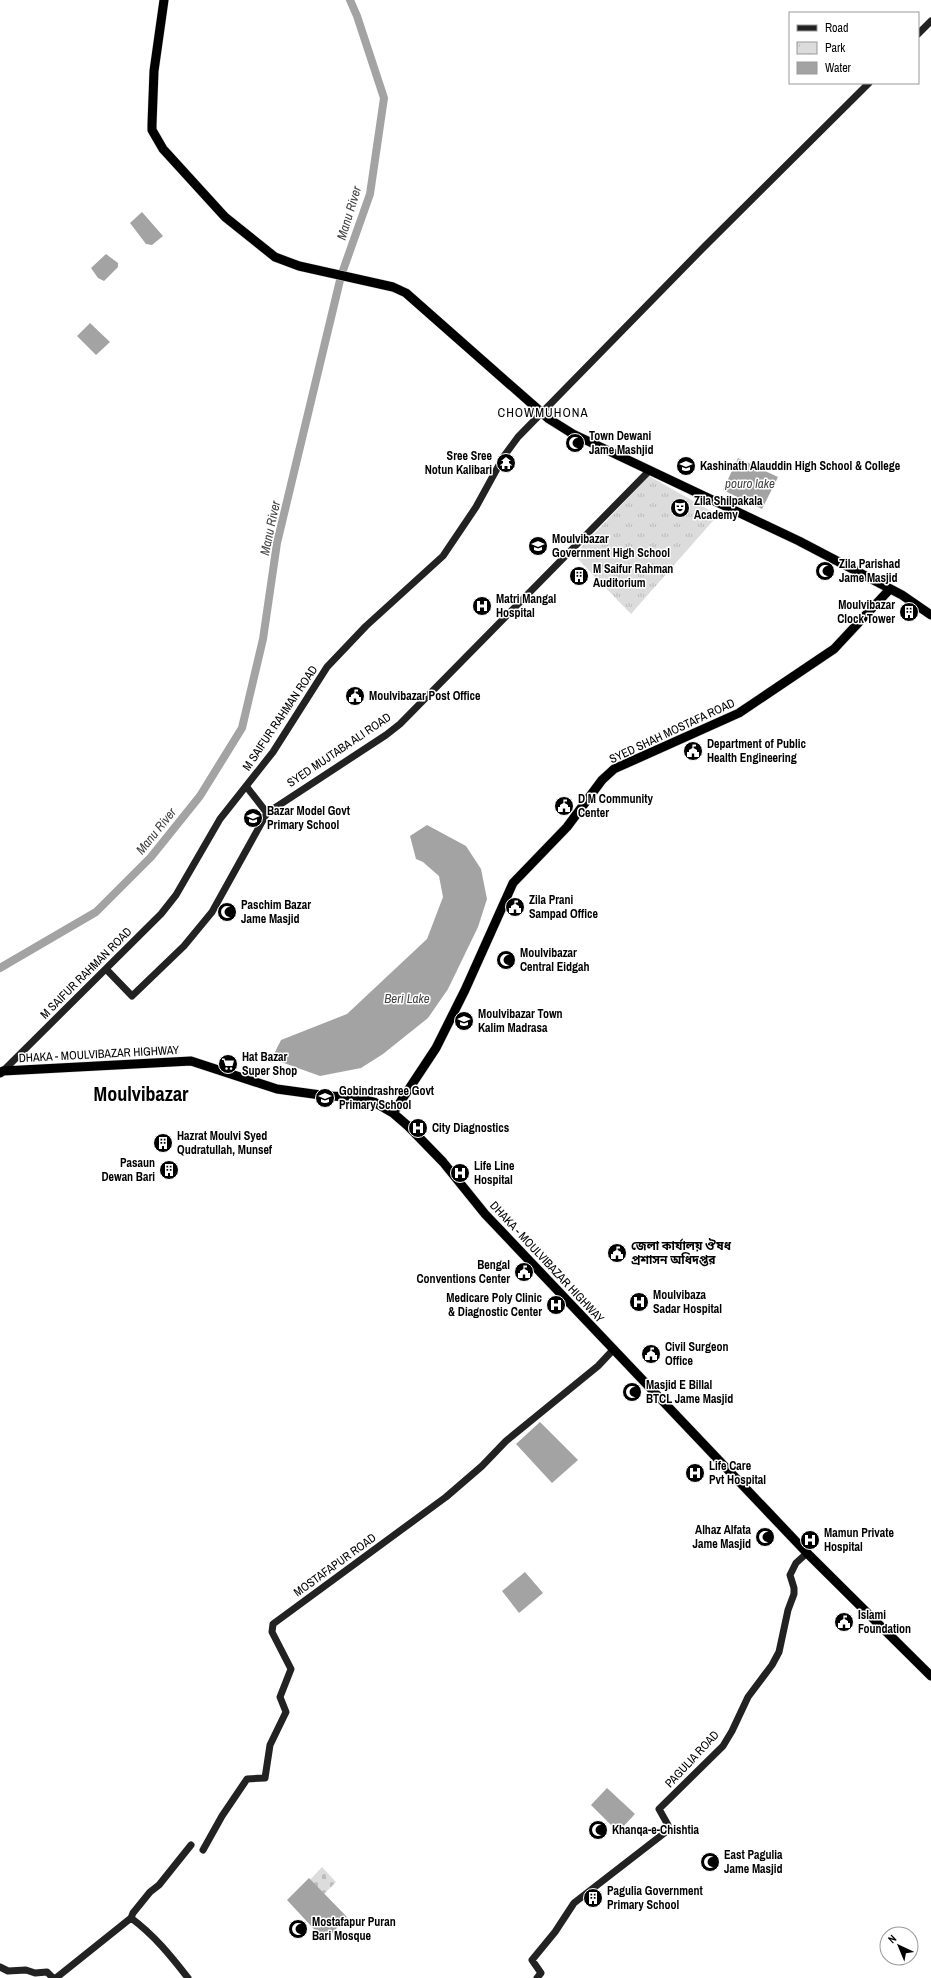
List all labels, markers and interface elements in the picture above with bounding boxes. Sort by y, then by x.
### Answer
legend [789,12,919,84]
text: Road [825,20,849,36]
text: Park [825,40,845,56]
text: Water [825,60,852,76]
water label: Manu River [333,184,365,242]
district label: CHOWMUHONA [497,404,589,421]
place label: Town Dewani Jame Mashjid [589,428,654,458]
mosque icon: Town Dewani Jame Mashjid [564,432,586,454]
place label: Sree Sree Notun Kalibari [425,448,493,478]
temple icon: Sree Sree Notun Kalibari [495,452,517,474]
school or university icon: Kashinath Alauddin High School & College [675,455,697,477]
place label: Kashinath Alauddin High School & College [700,458,901,474]
water label: pouro lake [724,475,775,492]
place label: Zila Shilpakala Academy [694,493,763,523]
theatre icon: Zila Shilpakala Academy [669,497,691,519]
water label: Manu River [256,499,284,557]
place label: Moulvibazar Government High School [552,531,670,561]
school or university icon: Moulvibazar Government High School [527,535,549,557]
place label: Zila Parishad Jame Masjid [839,556,900,586]
mosque icon: Zila Parishad Jame Masjid [814,560,836,582]
place label: M Saifur Rahman Auditorium [593,561,673,591]
building icon: M Saifur Rahman Auditorium [568,565,590,587]
place label: Matri Mangal Hospital [496,591,556,621]
hospital icon: Matri Mangal Hospital [471,595,493,617]
place label: Moulvibazar Clock Tower [837,597,895,627]
building icon: Moulvibazar Clock Tower [898,601,920,623]
street label: M SAIFUR RAHMAN ROAD [239,662,321,774]
public building icon: Moulvibazar Post Office [344,685,366,707]
place label: Moulvibazar Post Office [369,688,481,704]
street label: SYED SHAH MOSTAFA ROAD [607,695,737,767]
street label: SYED MUJTABA ALI ROAD [284,709,394,791]
place label: Department of Public Health Engineering [707,736,806,766]
public building icon: Department of Public Health Engineering [682,740,704,762]
place label: D M Community Center [578,791,653,821]
public building icon: D M Community Center [553,795,575,817]
place label: Bazar Model Govt Primary School [267,803,351,833]
water label: Manu River [132,804,180,858]
school or university icon: Bazar Model Govt Primary School [242,807,264,829]
place label: Zila Prani Sampad Office [529,892,598,922]
public building icon: Zila Prani Sampad Office [504,896,526,918]
place label: Paschim Bazar Jame Masjid [241,897,311,927]
mosque icon: Paschim Bazar Jame Masjid [216,901,238,923]
street label: M SAIFUR RAHMAN ROAD [37,924,135,1022]
place label: Moulvibazar Central Eidgah [520,945,589,975]
mosque icon: Moulvibazar Central Eidgah [495,949,517,971]
water label: Beri Lake [384,990,430,1007]
place label: Moulvibazar Town Kalim Madrasa [478,1006,563,1036]
school or university icon: Moulvibazar Town Kalim Madrasa [453,1010,475,1032]
street label: DHAKA - MOULVIBAZAR HIGHWAY [18,1042,180,1066]
place label: Hat Bazar Super Shop [242,1049,297,1079]
supermarket icon: Hat Bazar Super Shop [217,1053,239,1075]
district label: Moulvibazar [94,1080,189,1107]
place label: Gobindrashree Govt Primary School [339,1083,435,1113]
school or university icon: Gobindrashree Govt Primary School [314,1087,336,1109]
hospital icon: City Diagnostics [407,1117,429,1139]
place label: City Diagnostics [432,1120,510,1136]
place label: Hazrat Moulvi Syed Qudratullah, Munsef [177,1128,273,1158]
building icon: Hazrat Moulvi Syed Qudratullah, Munsef [152,1132,174,1154]
place label: Pasaun Dewan Bari [101,1155,155,1185]
place label: Life Line Hospital [474,1158,515,1188]
building icon: Pasaun Dewan Bari [158,1159,180,1181]
hospital icon: Life Line Hospital [449,1162,471,1184]
street label: DHAKA - MOULVIBAZAR HIGHWAY [486,1198,608,1326]
place label: জেলা কার্যালয় ঔষধ প্রশাসন অধিদপ্তর [631,1238,732,1268]
public building icon: জেলা কার্যালয় ঔষধ প্রশাসন অধিদপ্তর [606,1242,628,1264]
place label: Bengal Conventions Center [417,1257,510,1287]
public building icon: Bengal Conventions Center [513,1261,535,1283]
place label: Moulvibaza Sadar Hospital [653,1287,722,1317]
place label: Medicare Poly Clinic & Diagnostic Center [446,1290,543,1320]
hospital icon: Moulvibaza Sadar Hospital [628,1291,650,1313]
hospital icon: Medicare Poly Clinic & Diagnostic Center [545,1294,567,1316]
place label: Civil Surgeon Office [665,1339,728,1369]
public building icon: Civil Surgeon Office [640,1343,662,1365]
place label: Masjid E Billal BTCL Jame Masjid [646,1377,733,1407]
mosque icon: Masjid E Billal BTCL Jame Masjid [621,1381,643,1403]
place label: Life Care Pvt Hospital [709,1458,766,1488]
hospital icon: Life Care Pvt Hospital [684,1462,706,1484]
place label: Alhaz Alfata Jame Masjid [692,1522,752,1552]
place label: Mamun Private Hospital [824,1525,895,1555]
mosque icon: Alhaz Alfata Jame Masjid [754,1526,776,1548]
hospital icon: Mamun Private Hospital [799,1529,821,1551]
street label: MOSTAFAPUR ROAD [291,1530,379,1600]
place label: Islami Foundation [858,1607,911,1637]
public building icon: Islami Foundation [833,1611,855,1633]
street label: PAGULIA ROAD [661,1727,723,1791]
mosque icon: Khanqa-e-Chishtia [587,1819,609,1841]
place label: Khanqa-e-Chishtia [612,1822,699,1838]
place label: East Pagulia Jame Masjid [724,1847,783,1877]
mosque icon: East Pagulia Jame Masjid [699,1851,721,1873]
place label: Pagulia Government Primary School [607,1883,703,1913]
building icon: Pagulia Government Primary School [582,1887,604,1909]
place label: Mostafapur Puran Bari Mosque [312,1914,396,1944]
mosque icon: Mostafapur Puran Bari Mosque [287,1918,309,1940]
north arrow [879,1926,919,1966]
text: N [885,1932,899,1946]

